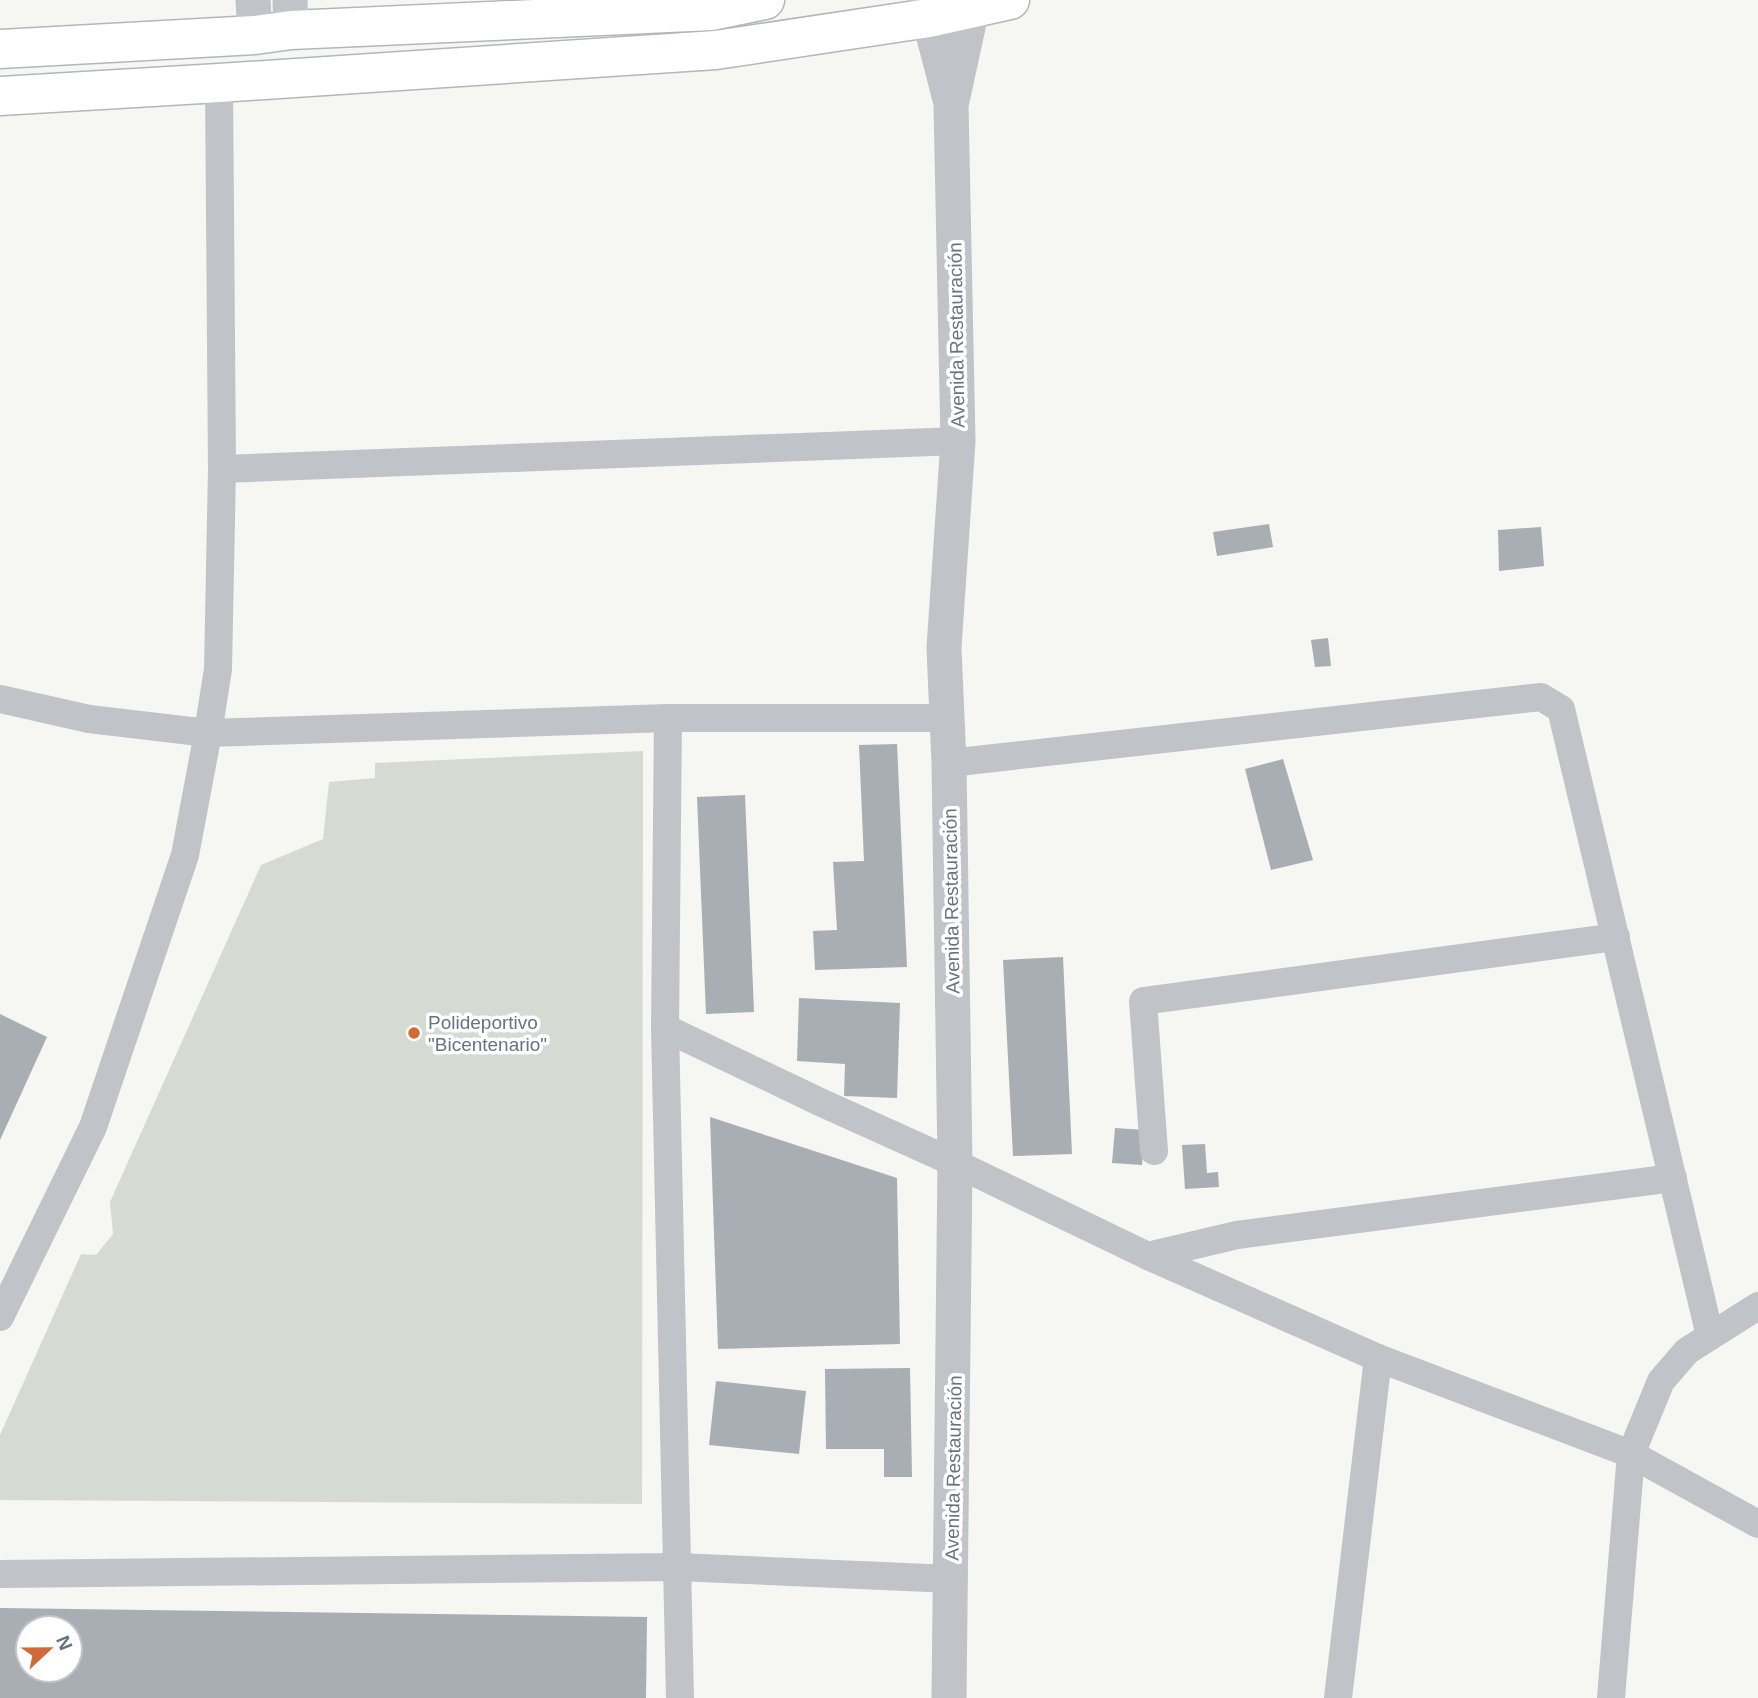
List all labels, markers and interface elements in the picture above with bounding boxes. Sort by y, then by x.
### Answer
street label: Avenida Restauración [944,242,969,428]
street label: Avenida Restauración [939,808,964,994]
place label: Polideportivo "Bicentenario" [428,1012,547,1055]
marker: Polideportivo "Bicentenario" [406,1025,422,1041]
street label: Avenida Restauración [941,1375,966,1561]
north arrow [14,1614,84,1684]
text: N [52,1633,77,1653]

